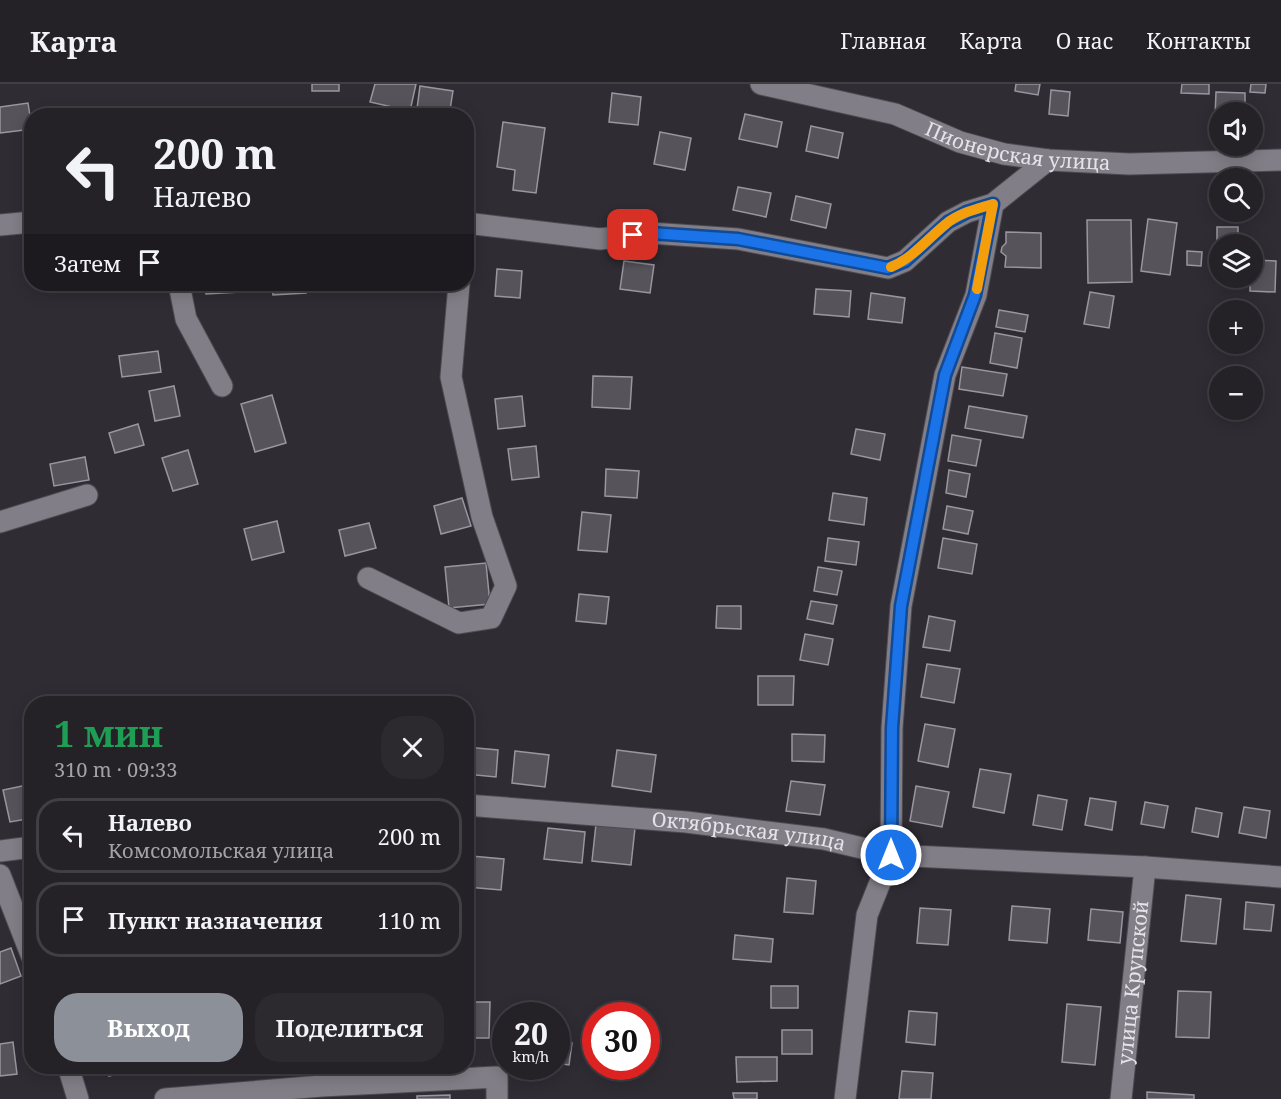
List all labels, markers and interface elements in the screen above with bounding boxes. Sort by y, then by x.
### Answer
text: Карта [30,22,117,60]
text: Главная [840,27,927,55]
text: Карта [960,27,1023,55]
text: О нас [1056,27,1113,55]
text: Контакты [1146,27,1251,55]
map controls [1209,102,1263,420]
button: sound [1209,102,1263,156]
street label: Пионерская улица [921,115,1111,176]
text: 200 m [153,124,277,181]
icon: left [54,132,132,210]
button: search [1209,168,1263,222]
text: Налево [153,178,251,215]
pin [607,209,658,260]
icon: arrive [616,218,649,251]
button: layers [1209,234,1263,288]
icon: arrive [133,246,166,279]
text: Затем [54,248,121,278]
button: + [1209,300,1263,354]
button: − [1209,366,1263,420]
text: 1 мин [54,709,163,758]
button: close [381,716,444,779]
text: 310 m · 09:33 [54,756,177,783]
street label: Октябрьская улица [651,805,849,857]
text: Налево [108,807,192,837]
icon: left [57,819,90,852]
text: 200 m [378,821,441,851]
position arrow [859,823,923,887]
text: Комсомольская улица [108,837,334,864]
street label: улица Крупской [1111,899,1154,1066]
icon: arrive [57,903,90,936]
text: Пункт назначения [108,905,322,935]
text: 110 m [378,905,441,935]
button: Выход [54,993,243,1062]
button: Поделиться [255,993,444,1062]
speed limit sign: 30 [582,1002,660,1080]
text: 20 [514,1013,548,1054]
text: km/h [513,1046,549,1066]

